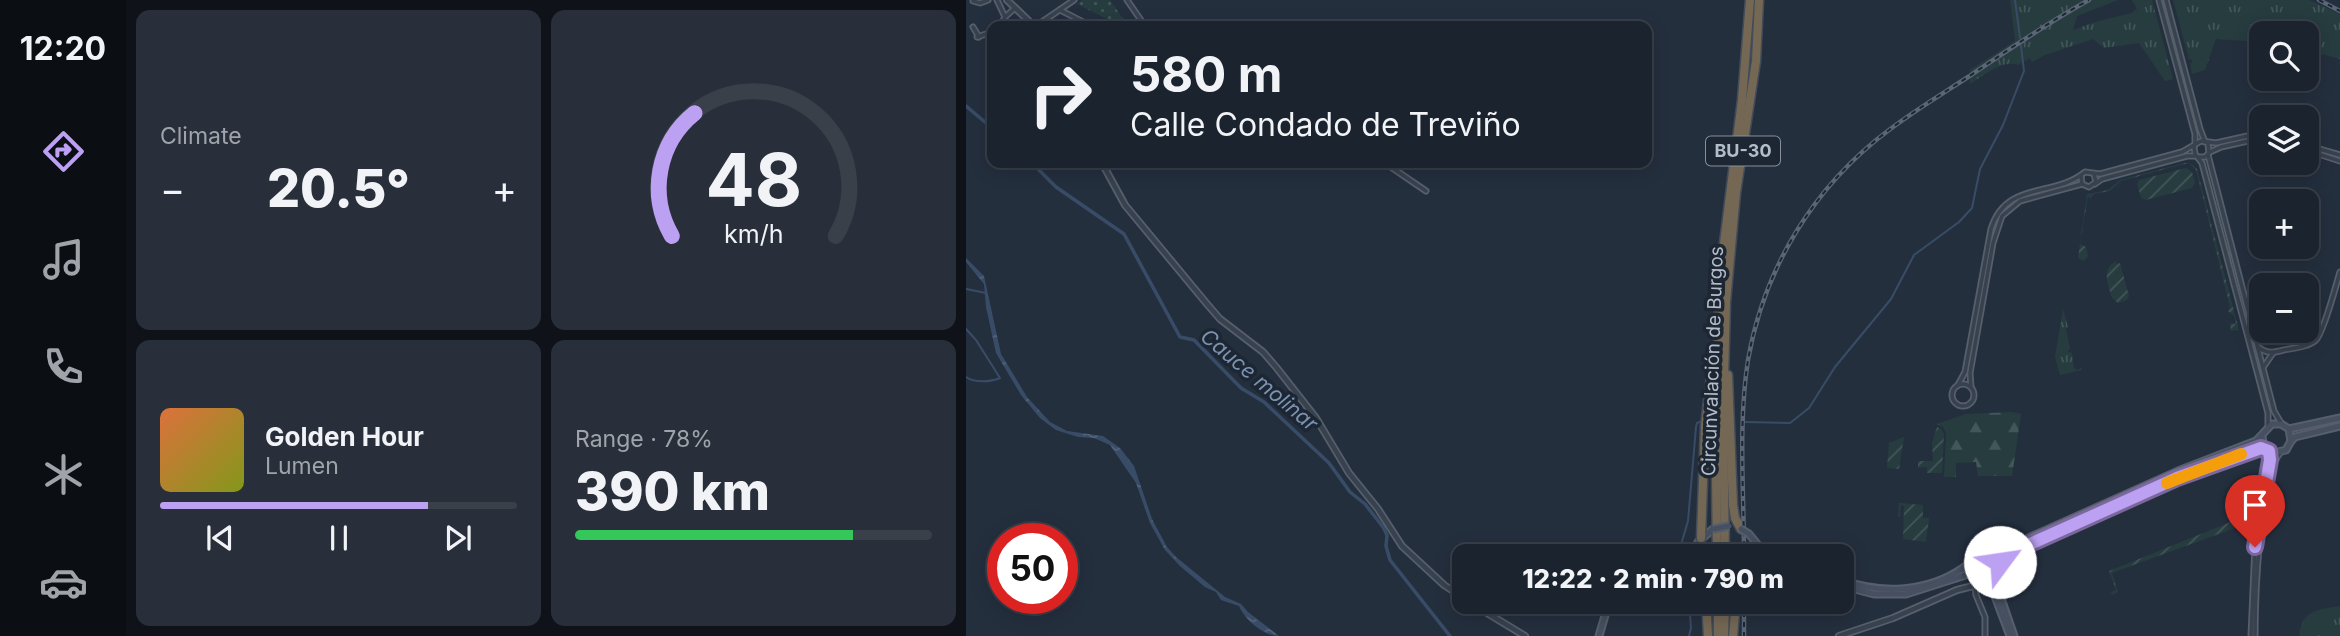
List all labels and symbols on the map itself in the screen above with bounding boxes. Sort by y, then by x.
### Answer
road number: BU-30 [1706,136,1780,166]
street label: Circunvalación de Burgos [1697,246,1728,476]
water label: Cauce molinar [1196,323,1324,437]
pin [2225,475,2285,547]
speed limit sign: 50 [987,523,1078,614]
position arrow [1963,525,2037,599]

